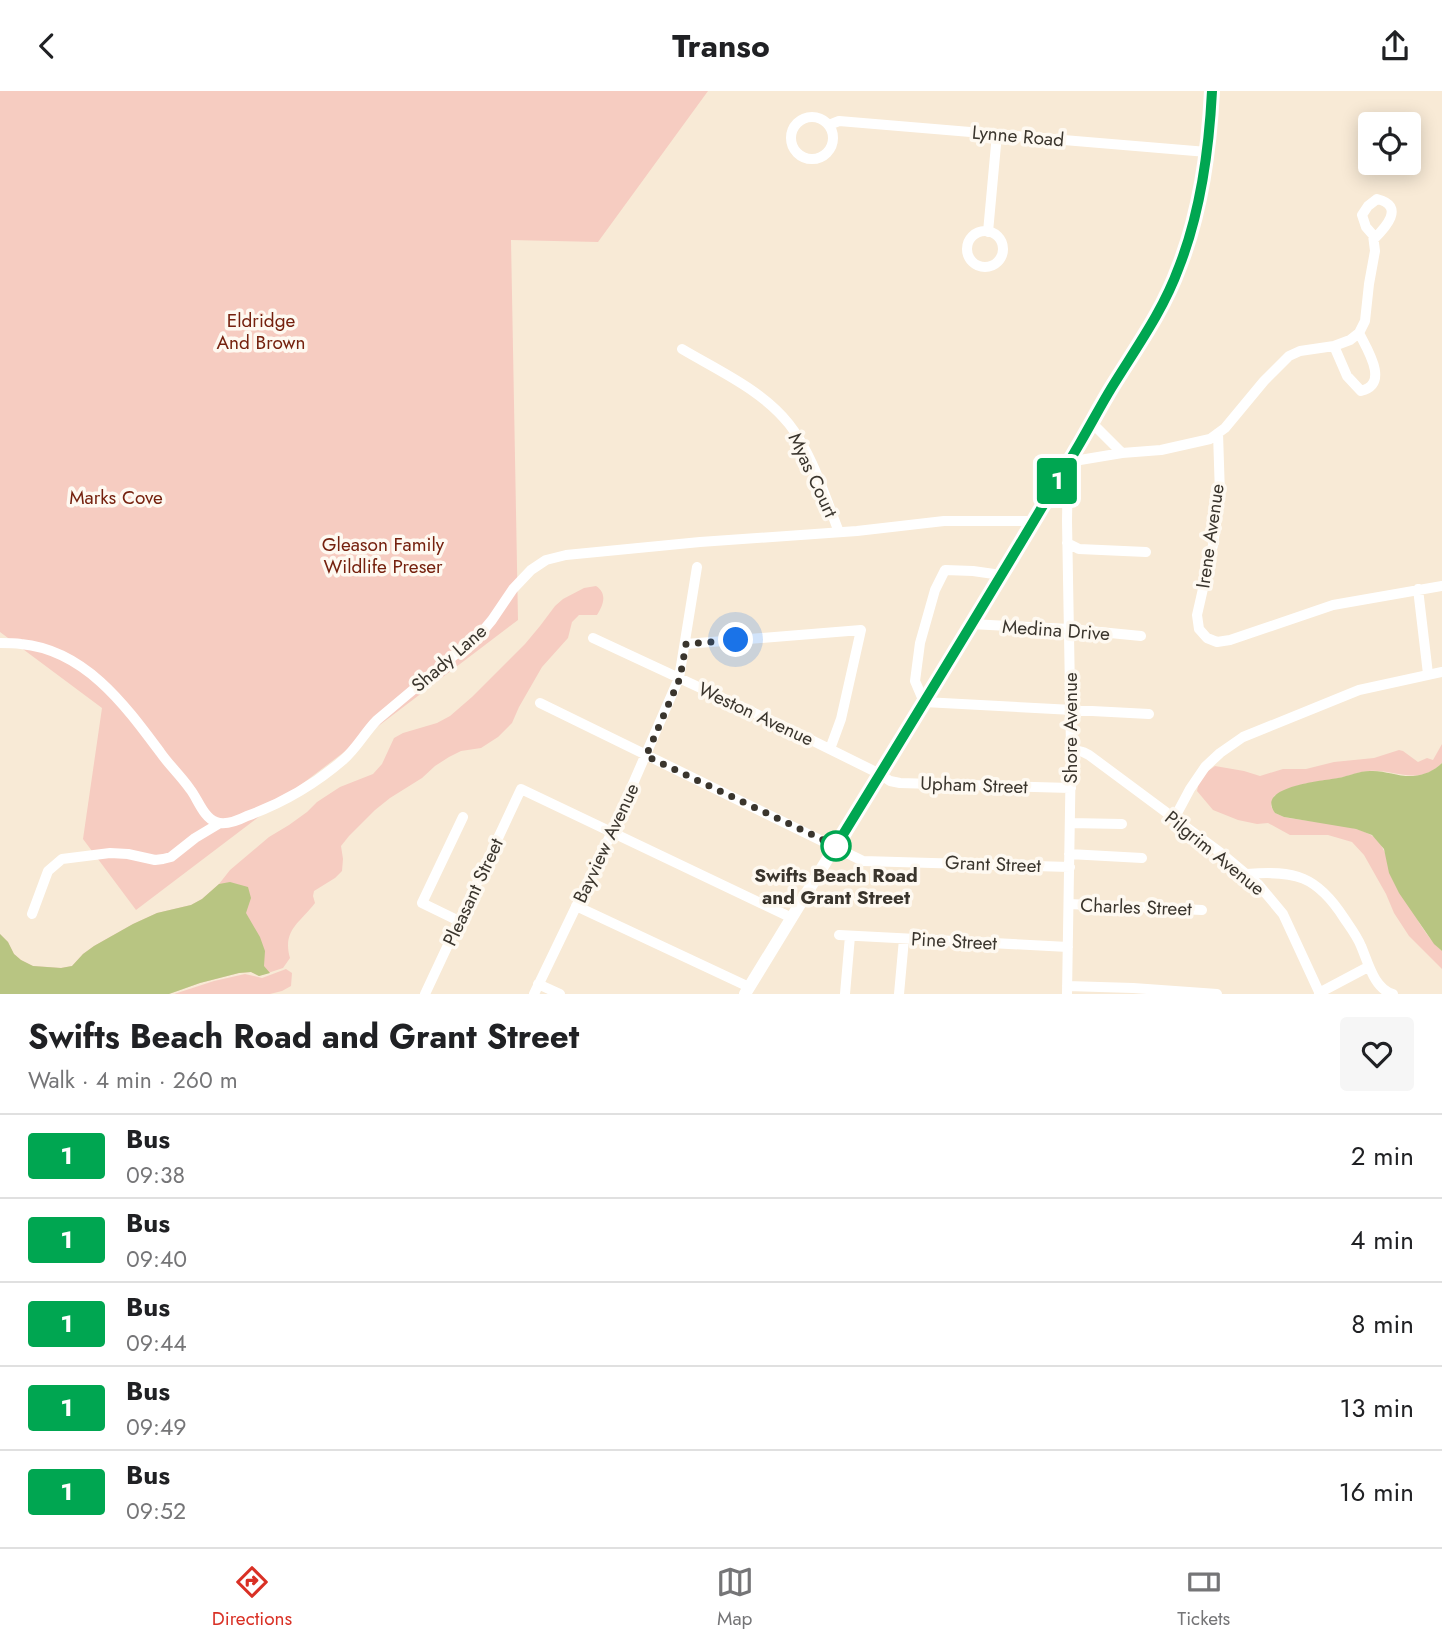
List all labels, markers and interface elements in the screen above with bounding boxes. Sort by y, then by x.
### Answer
text: Transo [672,23,770,69]
icon: back [28,27,66,65]
icon: share [1376,27,1414,65]
map controls [1358,112,1421,175]
button: locate [1358,112,1421,175]
street label: Lynne Road [971,119,1065,153]
park label: Eldridge And Brown [217,307,305,356]
street label: Myas Court [782,428,845,522]
line badge: 1 [1034,458,1080,504]
text: 1 [1051,463,1063,498]
street label: Irene Avenue [1189,482,1231,590]
park label: Marks Cove [69,484,163,511]
park label: Gleason Family Wildlife Preser [322,531,445,580]
street label: Medina Drive [1001,613,1111,647]
street label: Shady Lane [405,618,493,698]
your location [718,622,753,657]
street label: Shore Avenue [1057,672,1084,784]
street label: Weston Avenue [694,675,818,753]
street label: Upham Street [920,770,1029,800]
street label: Bayview Avenue [566,779,646,907]
street label: Pilgrim Avenue [1159,804,1271,902]
marker: Swifts Beach Road and Grant Street [821,831,851,861]
street label: Pleasant Street [436,833,510,950]
street label: Grant Street [945,849,1042,879]
place label: Swifts Beach Road and Grant Street [754,862,918,911]
street label: Charles Street [1080,892,1193,922]
street label: Pine Street [910,925,998,957]
text: Swifts Beach Road and Grant Street [28,1013,579,1060]
button: heart [1340,1017,1414,1091]
text: Walk · 4 min · 260 m [28,1063,238,1097]
text: Bus [126,1120,170,1158]
text: 2 min [1351,1137,1414,1175]
text: 1 [60,1138,73,1173]
text: 09:38 [126,1158,185,1192]
text: Bus [126,1204,170,1242]
text: 4 min [1350,1221,1414,1259]
text: 1 [60,1222,73,1257]
text: 09:40 [126,1242,187,1276]
text: Bus [126,1288,170,1326]
text: 8 min [1351,1305,1414,1343]
text: 1 [60,1306,73,1341]
text: 09:44 [126,1326,187,1360]
text: Bus [126,1372,170,1410]
text: 13 min [1340,1389,1414,1427]
text: 1 [60,1390,73,1425]
text: 09:49 [126,1410,187,1444]
text: Bus [126,1456,170,1494]
text: 16 min [1339,1473,1414,1511]
text: 1 [60,1474,73,1509]
text: 09:52 [126,1494,186,1528]
tab: Directions [212,1563,292,1632]
tab: Map [716,1563,754,1632]
tab: Tickets [1177,1563,1230,1632]

